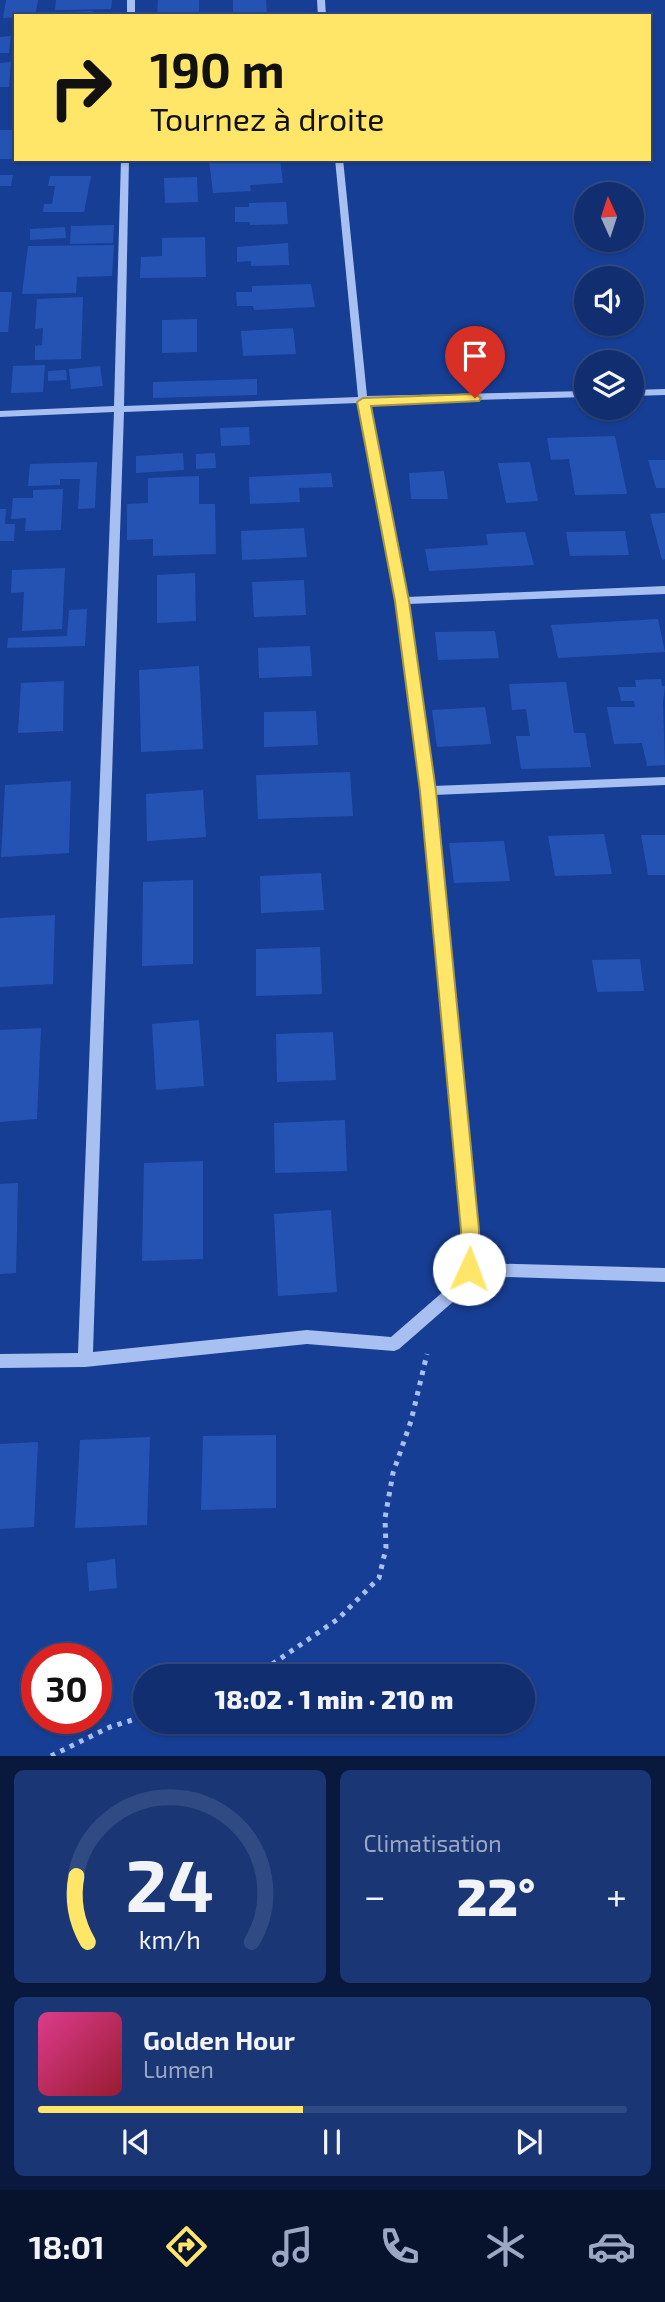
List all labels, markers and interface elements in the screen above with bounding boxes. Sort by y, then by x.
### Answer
text: 190 m [150,39,285,98]
icon: right [35,42,126,133]
text: Tournez à droite [150,99,384,137]
north arrow [574,182,644,252]
map controls [574,182,644,420]
button: sound [574,266,644,336]
pin [445,326,505,398]
icon: arrive [456,337,494,375]
button: layers [574,350,644,420]
position arrow [432,1232,506,1306]
speed limit sign: 30 [21,1643,112,1734]
text: 18:02 · 1 min · 210 m [215,1683,453,1714]
text: Climatisation [364,1829,502,1857]
text: 24 [125,1840,214,1928]
text: 22° [456,1864,535,1926]
text: − [364,1872,386,1918]
text: + [606,1872,627,1918]
text: km/h [139,1924,201,1954]
text: Golden Hour [143,2024,295,2055]
text: Lumen [143,2055,214,2083]
icon: previous [117,2123,155,2161]
icon: pause [313,2123,351,2161]
icon: next [510,2123,548,2161]
icon: directions [162,2222,211,2271]
icon: music [268,2222,317,2271]
icon: phone [375,2222,424,2271]
icon: climate [481,2222,530,2271]
icon: car [587,2222,636,2271]
text: 18:01 [29,2227,105,2265]

